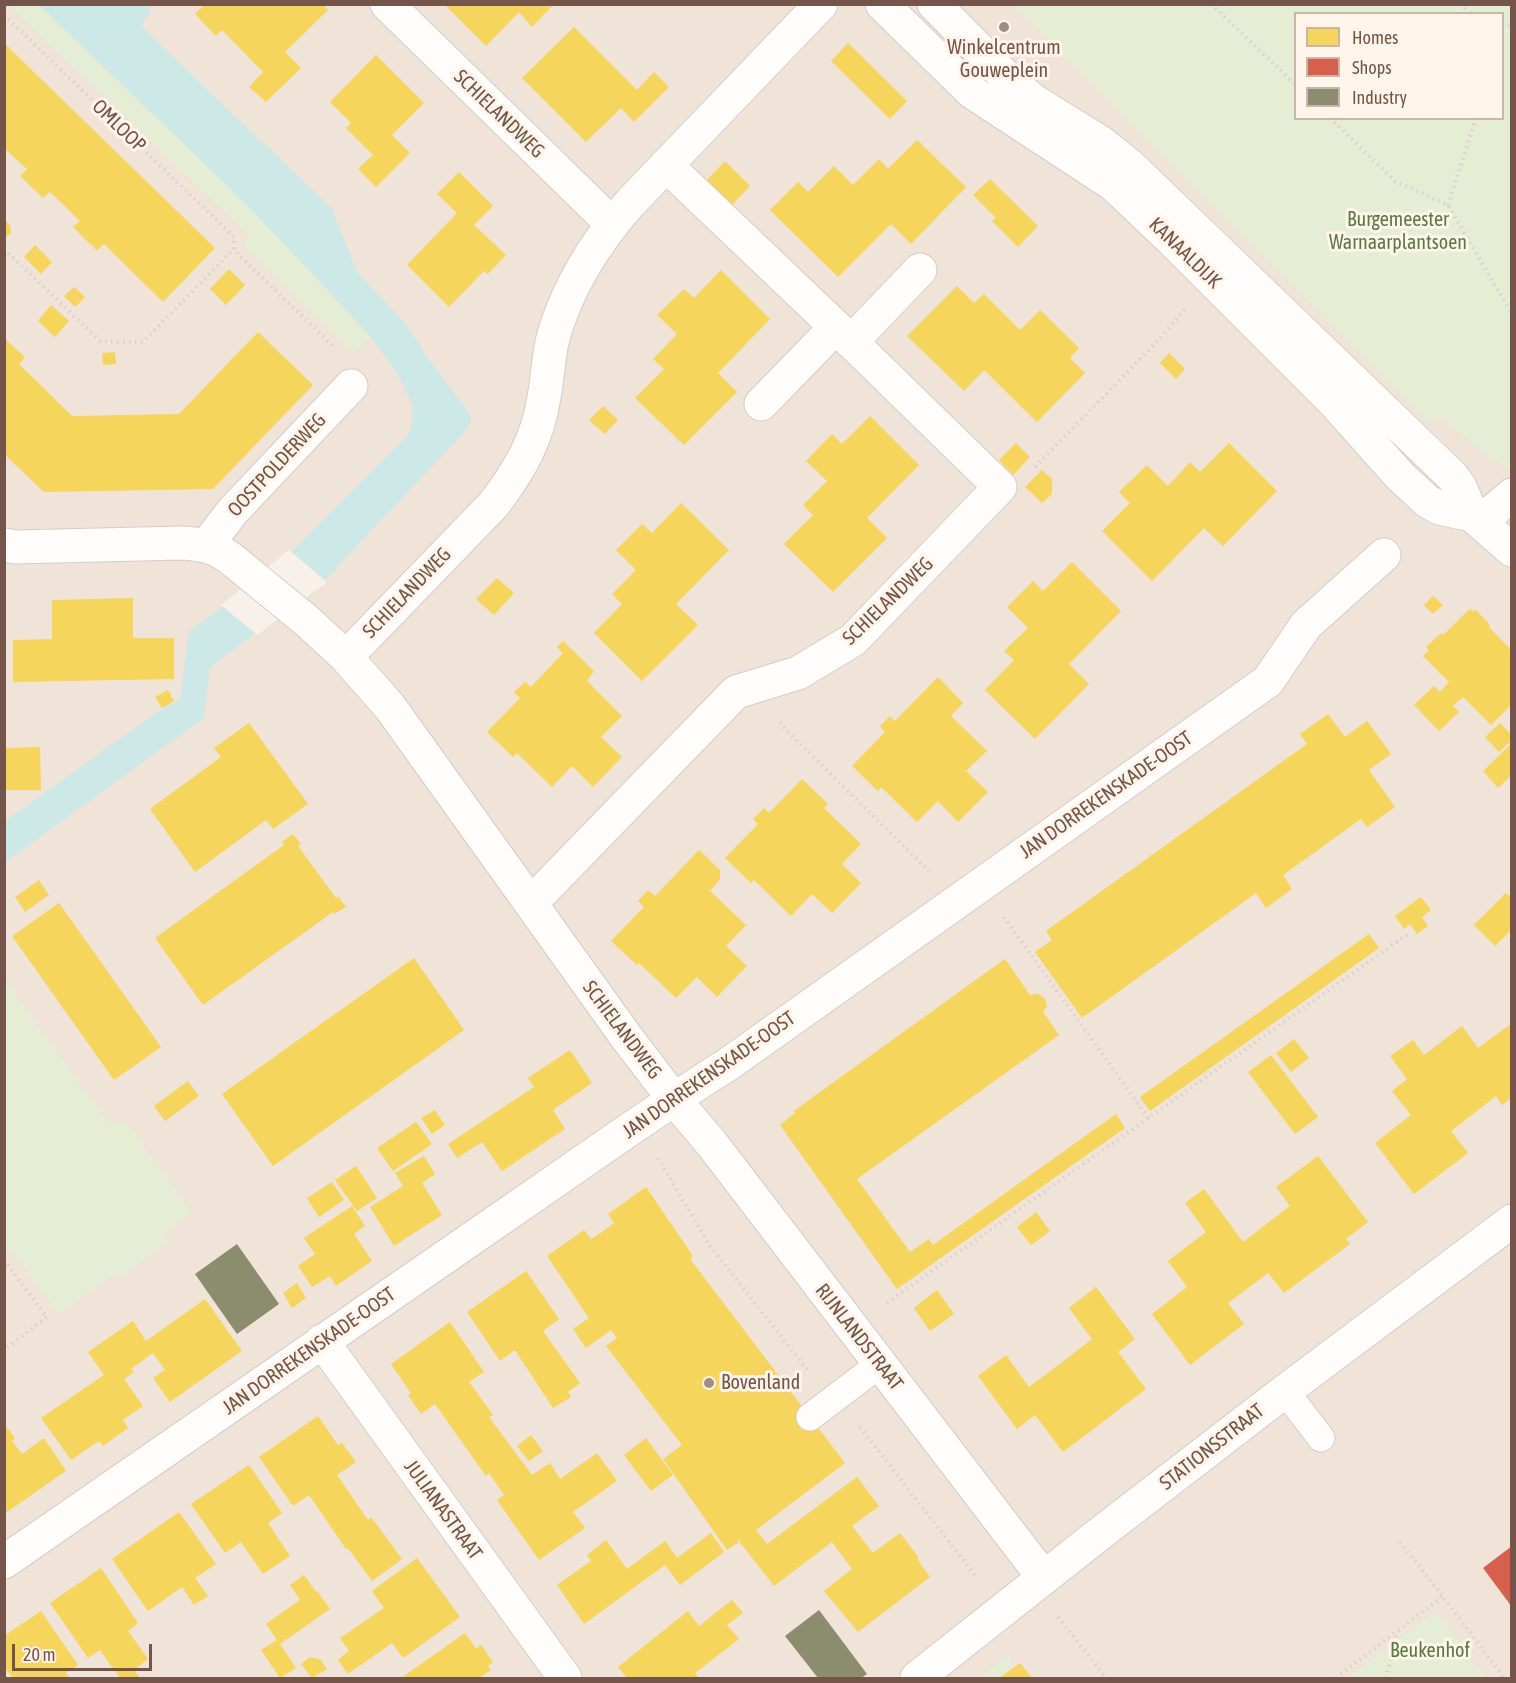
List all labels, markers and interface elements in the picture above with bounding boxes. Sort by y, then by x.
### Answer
legend [1294,12,1504,120]
marker: Winkelcentrum Gouweplein [997,20,1011,34]
text: Homes [1352,27,1398,48]
place label: Winkelcentrum Gouweplein [947,36,1061,83]
text: Shops [1352,57,1392,78]
street label: SCHIELANDWEG [449,65,549,163]
text: Industry [1352,87,1407,108]
street label: OMLOOP [87,95,151,157]
park label: Burgemeester Warnaarplantsoen [1329,208,1467,255]
street label: KANAALDIJK [1144,213,1226,293]
street label: OOSTPOLDERWEG [223,408,331,522]
street label: SCHIELANDWEG [358,543,456,643]
street label: SCHIELANDWEG [838,552,938,650]
street label: JAN DORREKENSKADE-OOST [1015,726,1197,864]
street label: SCHIELANDWEG [577,976,667,1084]
street label: JAN DORREKENSKADE-OOST [618,1006,800,1144]
street label: RIJNLANDSTRAAT [810,1279,908,1395]
street label: JAN DORREKENSKADE-OOST [218,1282,400,1420]
place label: Bovenland [721,1371,800,1395]
marker: Bovenland [702,1376,716,1390]
street label: STATIONSSTRAAT [1155,1399,1269,1495]
street label: JULIANASTRAAT [399,1456,487,1564]
scale bar [15,1632,154,1670]
park label: Beukenhof [1390,1639,1470,1663]
text: 20 m [23,1644,55,1665]

